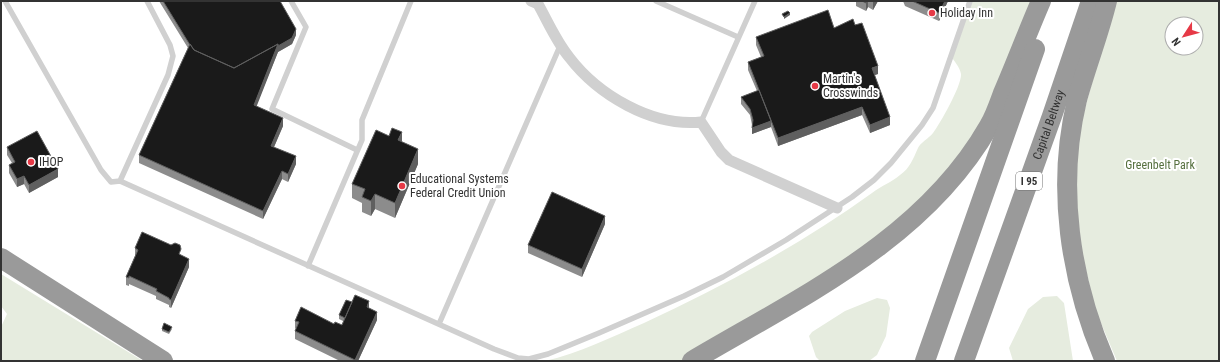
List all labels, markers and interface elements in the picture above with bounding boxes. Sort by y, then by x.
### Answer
place label: Holiday Inn [940,6,993,20]
marker: Holiday Inn [927,8,937,18]
north arrow [1164,16,1204,56]
text: N [1169,35,1184,48]
place label: Martin's Crosswinds [823,72,878,100]
marker: Martin's Crosswinds [810,81,820,91]
street label: Capital Beltway [1030,88,1067,162]
place label: IHOP [39,155,64,169]
marker: IHOP [26,157,36,167]
park label: Greenbelt Park [1125,158,1195,172]
place label: Educational Systems Federal Credit Union [410,172,509,200]
road number: I 95 [1016,172,1042,190]
marker: Educational Systems Federal Credit Union [397,181,407,191]

